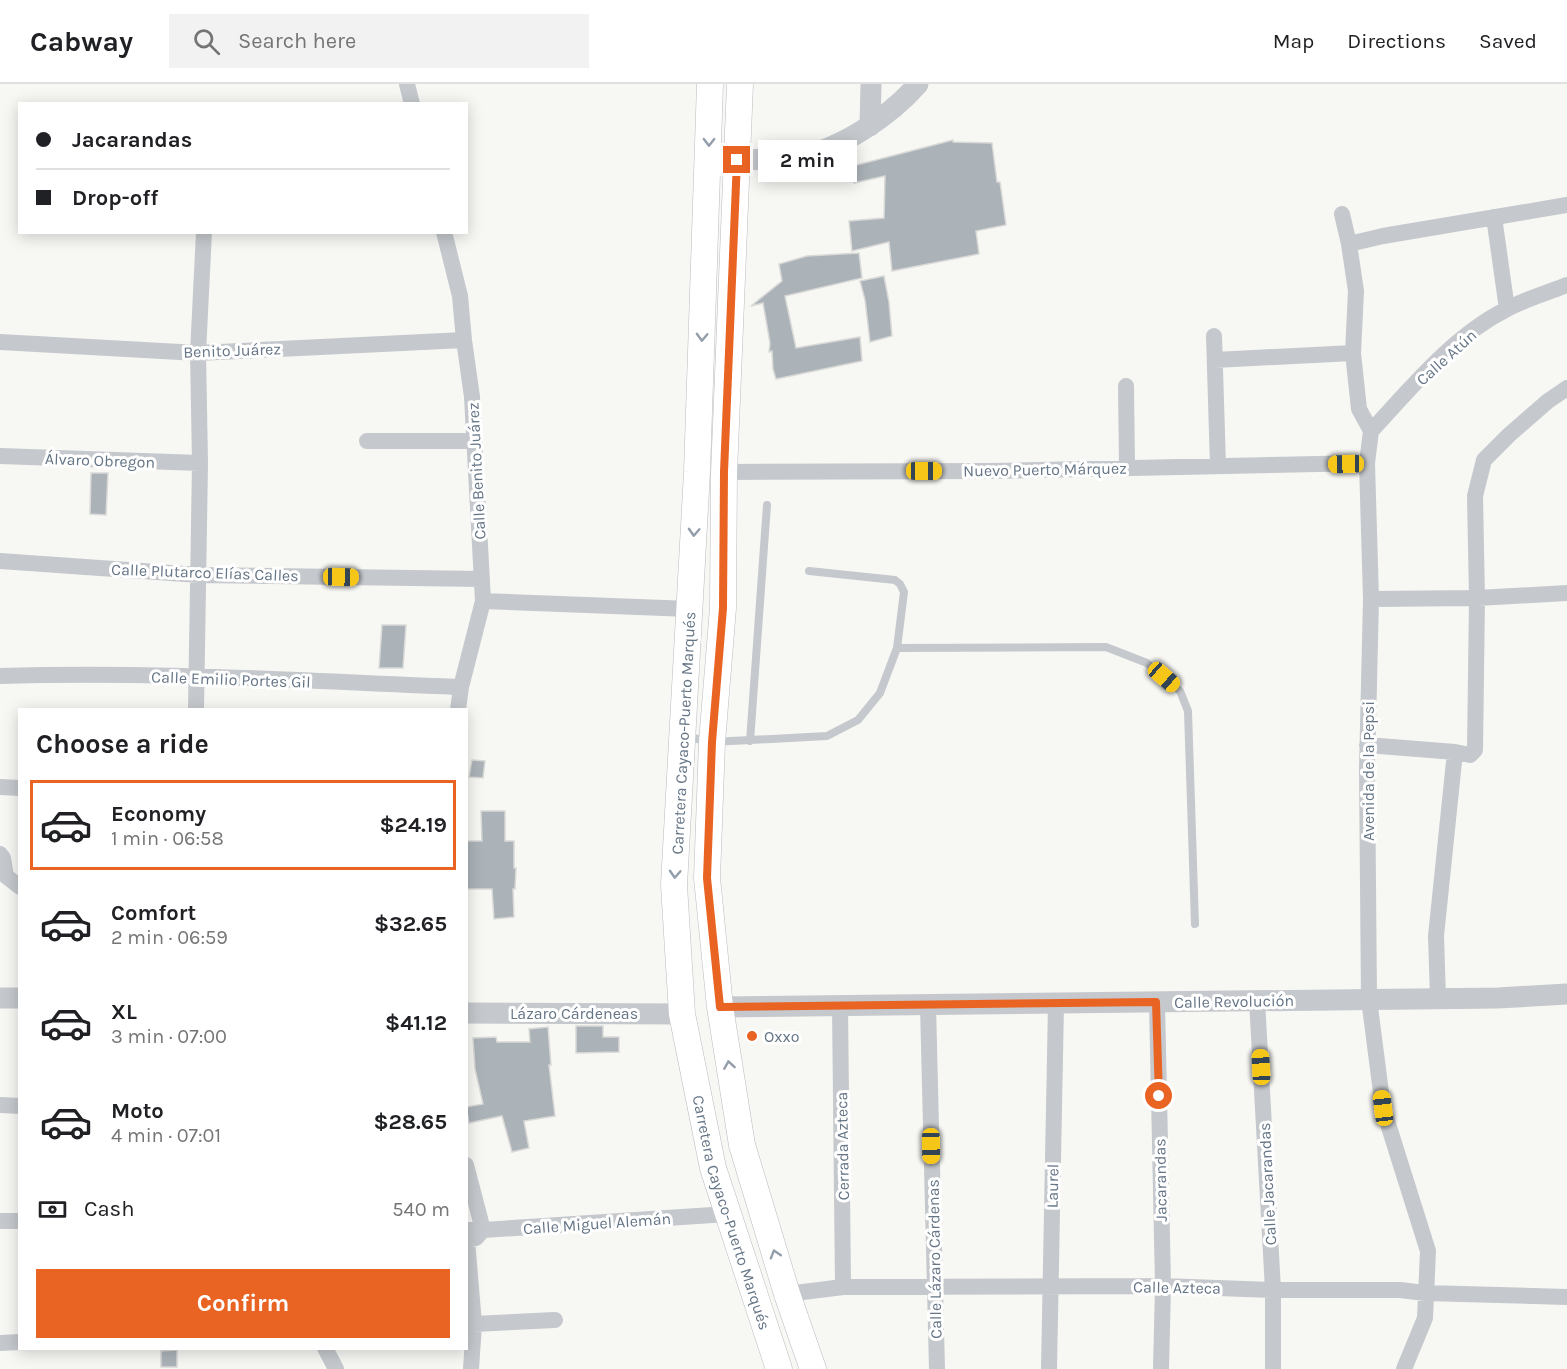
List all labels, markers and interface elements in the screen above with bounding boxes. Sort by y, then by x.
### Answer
search box [169,14,589,68]
text: Cabway [30,25,133,58]
icon: search [190,25,223,58]
text: Search here [238,28,356,54]
text: Map [1273,29,1314,53]
text: Directions [1347,29,1446,53]
text: Saved [1479,29,1537,53]
text: Jacarandas [72,127,192,153]
one-way arrow [703,138,715,147]
callout: 2 min [758,139,857,181]
route end [723,146,750,173]
text: 2 min [780,149,835,172]
text: Drop-off [72,185,158,211]
street label: Calle Atún [1412,326,1480,389]
one-way arrow [696,333,708,342]
street label: Benito Juárez [183,339,281,362]
street label: Calle Benito Juárez [463,402,490,540]
street label: Álvaro Obregon [45,449,155,472]
car [1328,455,1364,473]
street label: Nuevo Puerto Márquez [963,459,1127,480]
car [906,462,942,480]
one-way arrow [687,528,700,537]
street label: Calle Plutarco Elías Calles [111,560,299,585]
car [323,568,359,586]
street label: Carretera Cayaco-Puerto Marqués [668,611,699,855]
car [1145,658,1183,696]
street label: Calle Emilio Portes Gil [151,667,311,692]
street label: Avenida de la Pepsi [1359,701,1378,841]
text: Choose a ride [36,728,209,760]
icon: car [39,798,93,852]
text: Economy [111,801,206,827]
text: $24.19 [379,812,447,838]
text: 1 min · 06:58 [111,827,224,850]
one-way arrow [669,869,682,878]
icon: car [39,897,93,951]
text: Comfort [111,900,196,926]
text: $32.65 [374,911,447,937]
text: 2 min · 06:59 [111,926,228,949]
street label: Calle Revolución [1174,991,1294,1012]
icon: car [39,996,93,1050]
text: XL [111,999,137,1025]
street label: Lázaro Cárdeneas [510,1004,638,1023]
text: $41.12 [385,1010,447,1036]
text: 3 min · 07:00 [111,1025,227,1048]
place label: Oxxo [764,1027,799,1046]
marker: Oxxo [745,1029,759,1043]
car [1251,1049,1271,1085]
one-way arrow [723,1060,736,1070]
route start [1145,1082,1172,1109]
car [1372,1089,1394,1127]
street label: Cerrada Azteca [832,1092,853,1200]
street label: Carretera Cayaco-Puerto Marqués [689,1094,774,1332]
icon: car [39,1095,93,1149]
text: Moto [111,1098,164,1124]
text: $28.65 [373,1109,447,1135]
street label: Calle Jacarandas [1255,1122,1280,1246]
text: 4 min · 07:01 [111,1124,221,1147]
car [922,1128,940,1164]
street label: Jacarandas [1150,1138,1171,1222]
street label: Laurel [1043,1164,1062,1208]
street label: Calle Lázaro Cárdenas [924,1179,945,1339]
icon: cash [36,1193,69,1226]
text: Cash [84,1196,134,1222]
text: 540 m [392,1198,450,1221]
street label: Calle Miguel Alemán [522,1209,672,1238]
one-way arrow [770,1249,782,1260]
button: Confirm [36,1269,450,1338]
street label: Calle Azteca [1133,1277,1221,1298]

